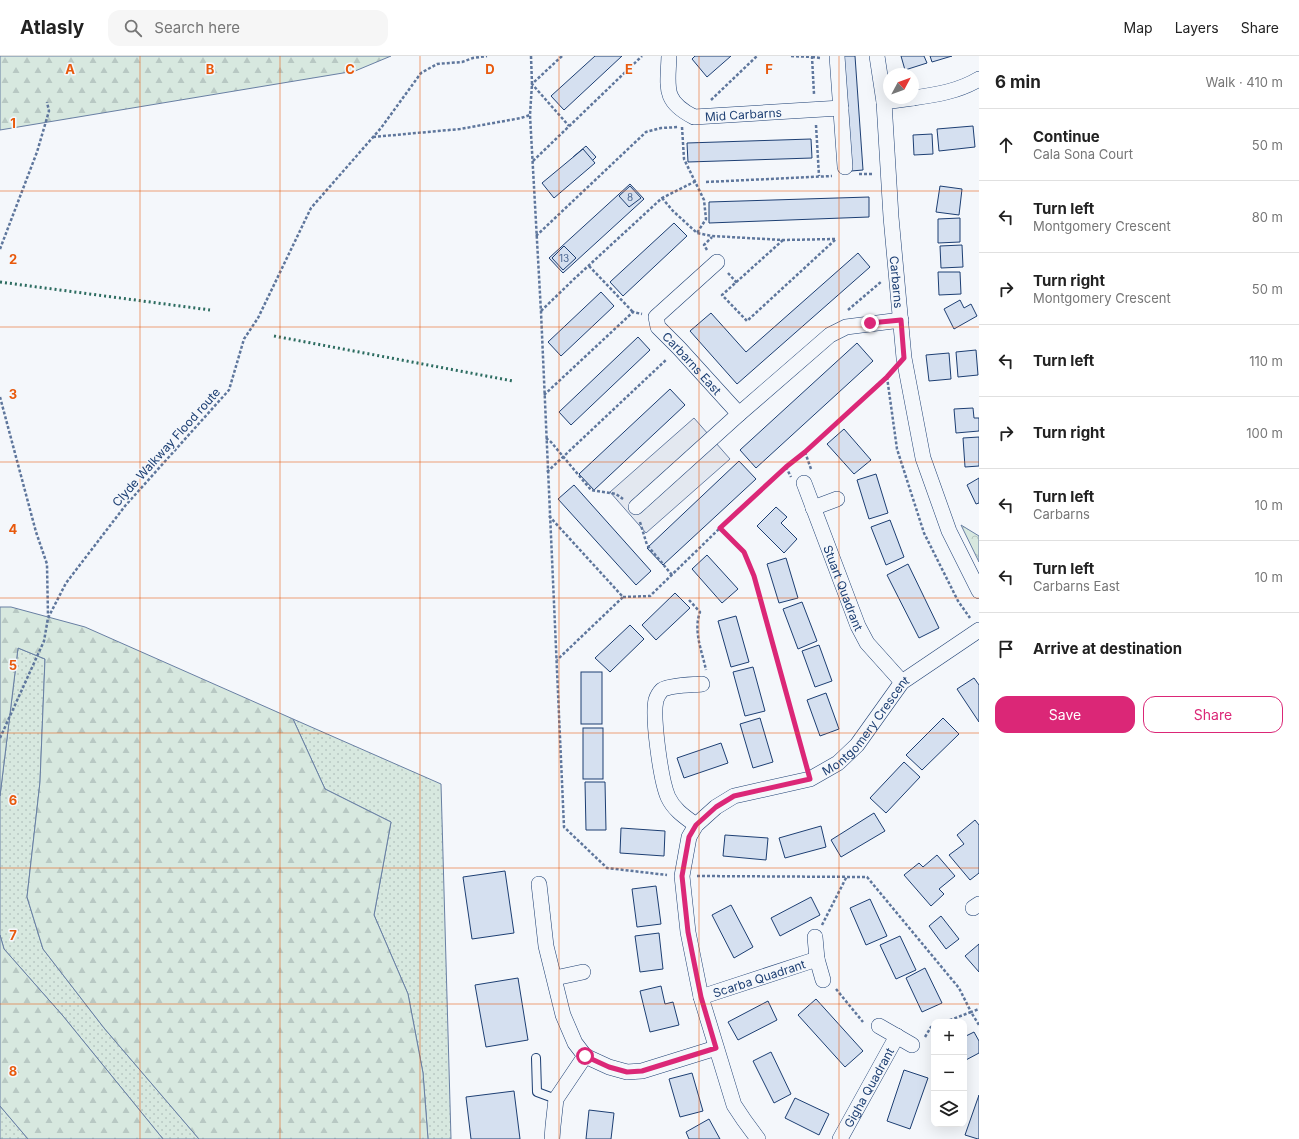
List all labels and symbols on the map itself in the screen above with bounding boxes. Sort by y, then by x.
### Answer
text: A [65,61,75,77]
text: B [206,61,215,77]
text: C [345,61,355,77]
text: D [485,61,495,77]
text: E [625,61,633,77]
text: F [765,61,773,77]
north arrow [883,68,919,104]
street label: Mid Carbarns [704,104,782,124]
text: 1 [10,115,16,131]
house number: 8 [627,191,633,203]
text: 2 [9,251,17,267]
house number: 13 [559,252,569,264]
street label: Carbarns [887,255,907,309]
route end [861,314,879,332]
street label: Carbarns East [659,328,725,398]
street label: Clyde Walkway Flood route [109,385,223,509]
text: 3 [9,386,17,402]
text: 4 [9,521,18,537]
street label: Stuart Quadrant [821,543,867,633]
text: 5 [9,657,17,673]
street label: Montgomery Crescent [819,672,911,778]
text: 6 [9,792,17,808]
text: 7 [9,927,17,943]
street label: Scarba Quadrant [711,956,807,1000]
street label: Gigha Quadrant [840,1045,897,1130]
route start [576,1047,594,1065]
text: 8 [9,1063,17,1079]

